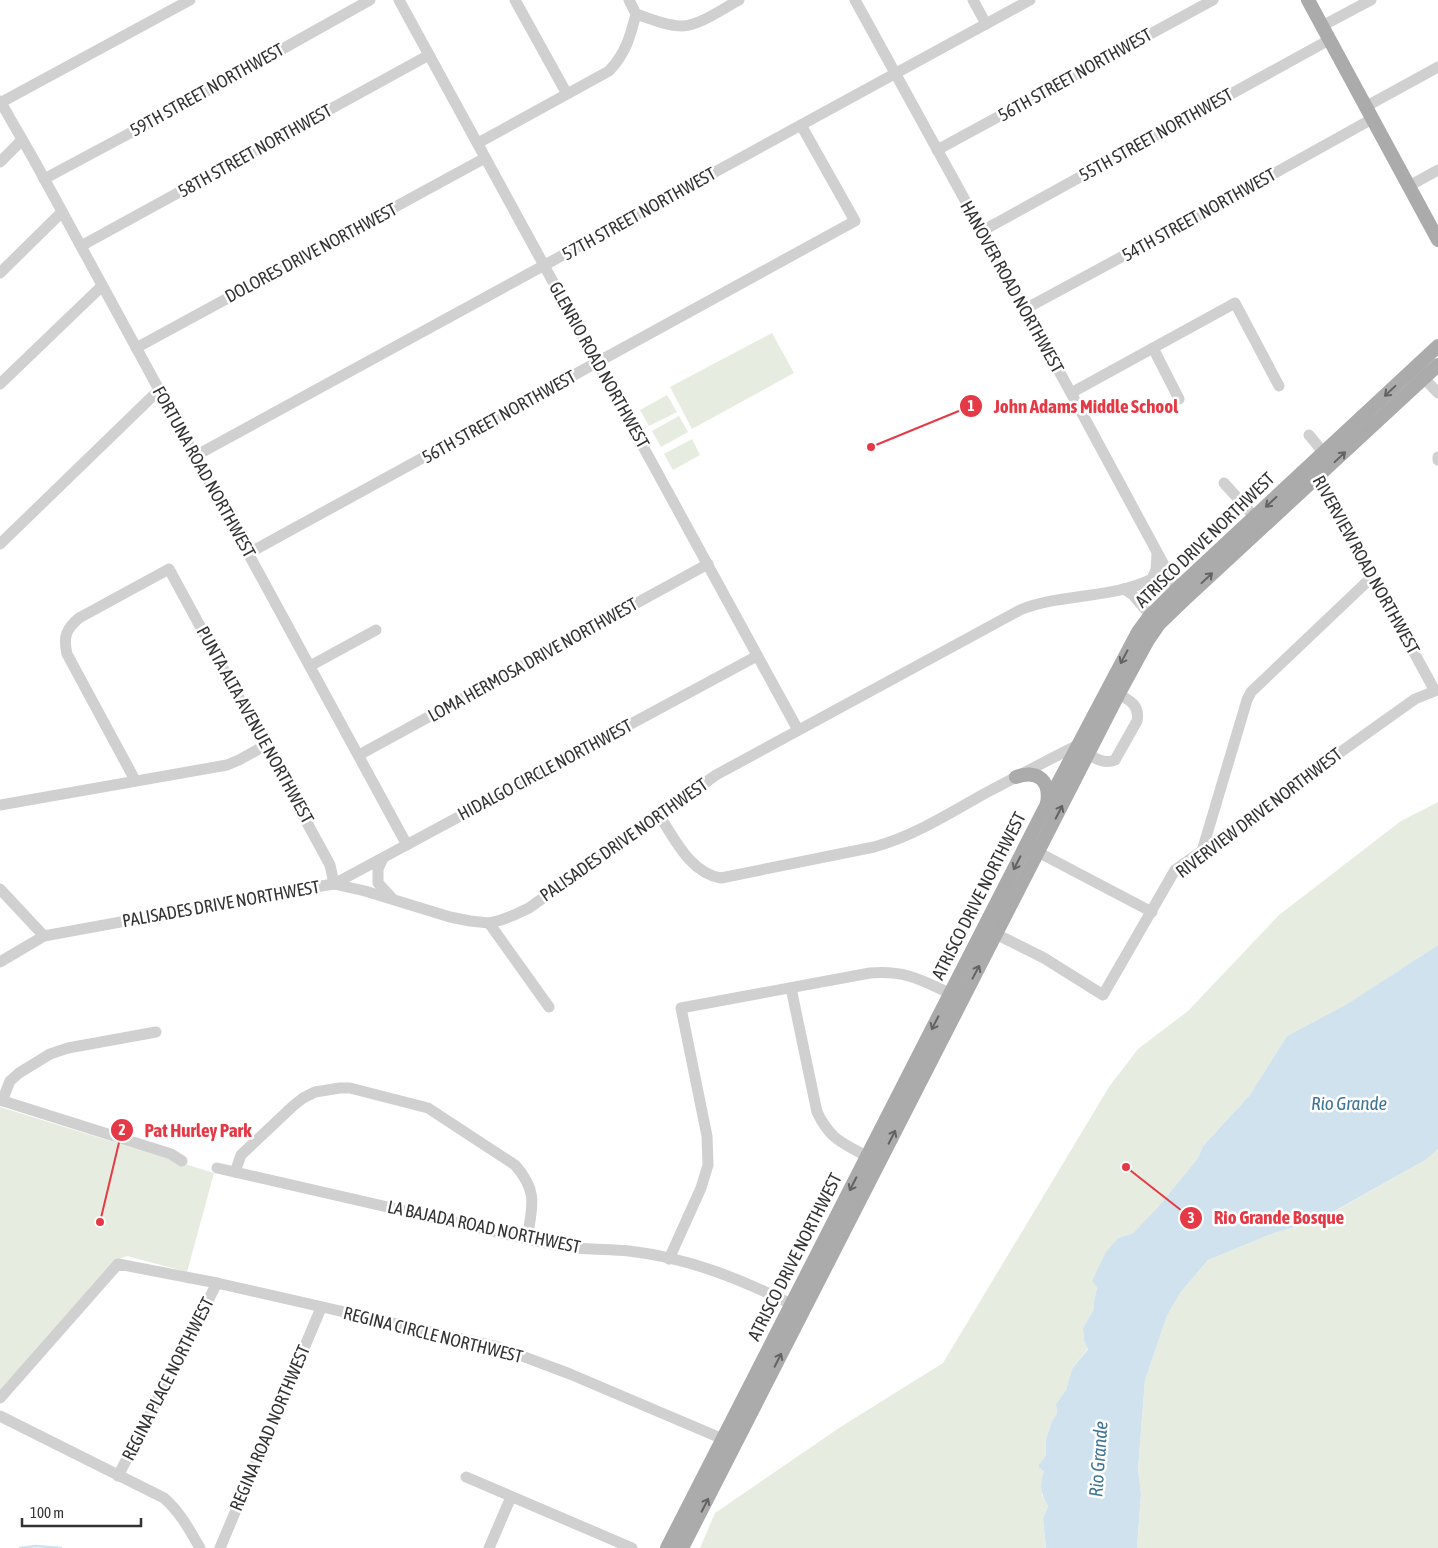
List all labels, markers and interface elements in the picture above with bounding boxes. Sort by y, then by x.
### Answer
street label: 56TH STREET NORTHWEST [994,23,1155,126]
street label: 59TH STREET NORTHWEST [126,38,287,141]
street label: 55TH STREET NORTHWEST [1075,83,1236,186]
street label: 58TH STREET NORTHWEST [174,99,335,202]
street label: 57TH STREET NORTHWEST [558,162,719,265]
street label: 54TH STREET NORTHWEST [1118,163,1279,266]
street label: HANOVER ROAD NORTHWEST [956,197,1069,377]
street label: DOLORES DRIVE NORTHWEST [221,198,400,307]
street label: GLENRIO ROAD NORTHWEST [545,278,654,452]
street label: 56TH STREET NORTHWEST [418,365,579,468]
street label: FORTUNA ROAD NORTHWEST [149,382,260,561]
one-way arrow [1383,385,1396,397]
callout: John Adams Middle School [959,389,1188,423]
text: John Adams Middle School [993,395,1179,417]
text: 1 [967,397,975,414]
one-way arrow [1333,451,1346,463]
street label: ATRISCO DRIVE NORTHWEST [1131,468,1279,612]
street label: RIVERVIEW ROAD NORTHWEST [1309,472,1424,658]
one-way arrow [1264,496,1277,508]
one-way arrow [1200,573,1213,584]
street label: LOMA HERMOSA DRIVE NORTHWEST [424,593,641,726]
street label: PUNTA ALTA AVENUE NORTHWEST [192,623,319,827]
one-way arrow [1119,649,1128,664]
street label: HIDALGO CIRCLE NORTHWEST [454,715,636,824]
street label: RIVERVIEW DRIVE NORTHWEST [1171,743,1346,882]
street label: PALISADES DRIVE NORTHWEST [536,774,712,906]
one-way arrow [1054,805,1064,820]
street label: ATRISCO DRIVE NORTHWEST [927,808,1030,983]
one-way arrow [1012,856,1022,871]
street label: PALISADES DRIVE NORTHWEST [121,876,321,931]
one-way arrow [971,965,981,980]
one-way arrow [930,1016,940,1031]
water label: Rio Grande [1311,1092,1387,1114]
callout: Pat Hurley Park [109,1113,262,1147]
text: Pat Hurley Park [144,1119,252,1141]
text: 2 [118,1121,126,1138]
one-way arrow [888,1130,897,1145]
street label: ATRISCO DRIVE NORTHWEST [743,1169,846,1344]
one-way arrow [848,1176,858,1191]
street label: LA BAJADA ROAD NORTHWEST [386,1196,583,1257]
callout: Rio Grande Bosque [1178,1201,1354,1235]
text: Rio Grande Bosque [1214,1206,1345,1228]
text: 3 [1187,1209,1195,1226]
street label: REGINA PLACE NORTHWEST [117,1294,218,1464]
street label: REGINA CIRCLE NORTHWEST [341,1302,525,1367]
street label: REGINA ROAD NORTHWEST [225,1342,314,1514]
one-way arrow [774,1353,783,1368]
water label: Rio Grande [1084,1420,1112,1498]
scale bar [22,1496,141,1528]
one-way arrow [700,1497,710,1512]
text: 100 m [30,1504,64,1521]

